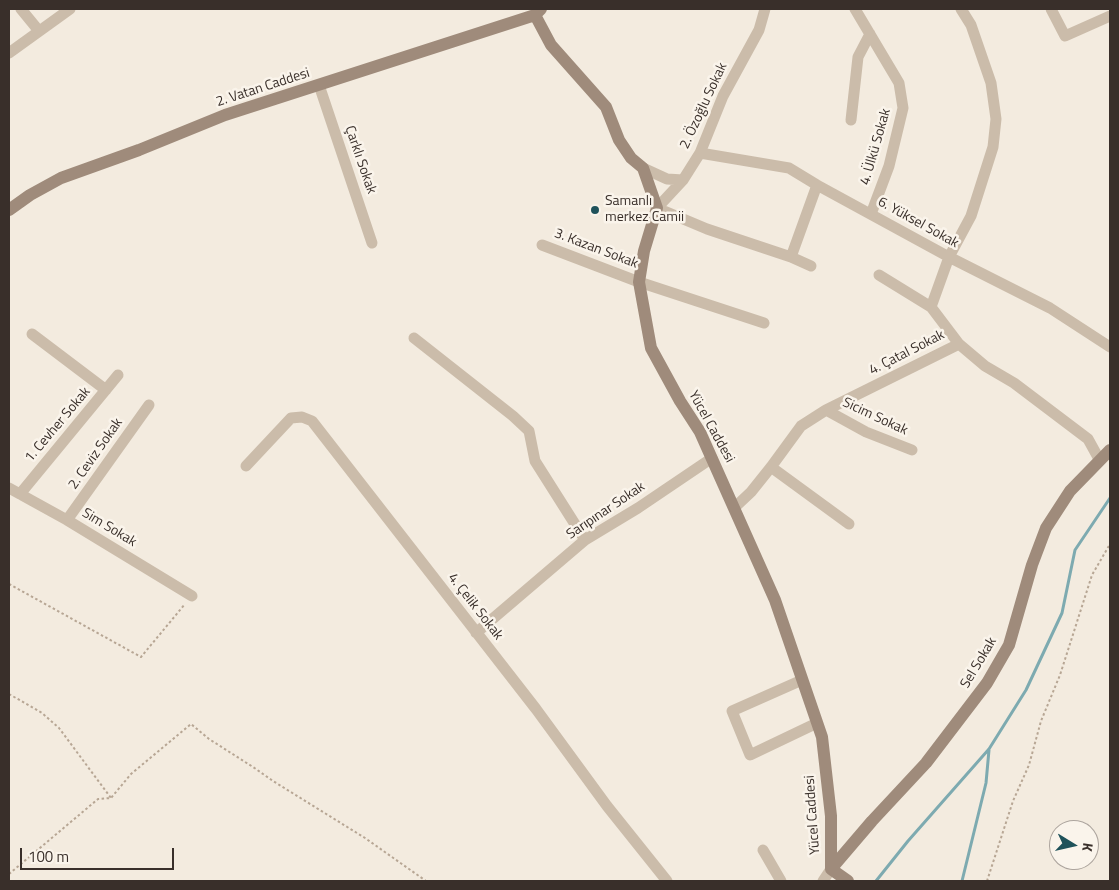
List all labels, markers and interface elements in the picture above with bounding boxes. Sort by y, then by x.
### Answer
street label: 2. Özoğlu Sokak [677,60,731,152]
street label: 2. Vatan Caddesi [214,65,312,111]
street label: 4. Ülkü Sokak [857,107,895,187]
street label: Çarklı Sokak [341,124,379,196]
place label: Samanlı merkez Camii [605,194,684,226]
street label: 6. Yüksel Sokak [875,194,961,252]
marker: Samanlı merkez Camii [589,204,601,216]
street label: 3. Kazan Sokak [552,225,640,273]
street label: 4. Çatal Sokak [867,327,947,379]
street label: 1. Cevher Sokak [22,384,94,466]
street label: Yücel Caddesi [684,388,738,466]
street label: Sicim Sokak [840,395,910,439]
street label: 2. Ceviz Sokak [65,415,127,493]
street label: Sarıpınar Sokak [564,479,648,543]
street label: Sim Sokak [79,505,139,551]
street label: 4. Çelik Sokak [444,570,506,644]
street label: Sel Sokak [957,635,1001,691]
street label: Yücel Caddesi [802,775,824,855]
north arrow [1049,820,1099,870]
scale bar [22,838,176,870]
text: K [1077,842,1099,853]
text: 100 m [28,845,69,868]

